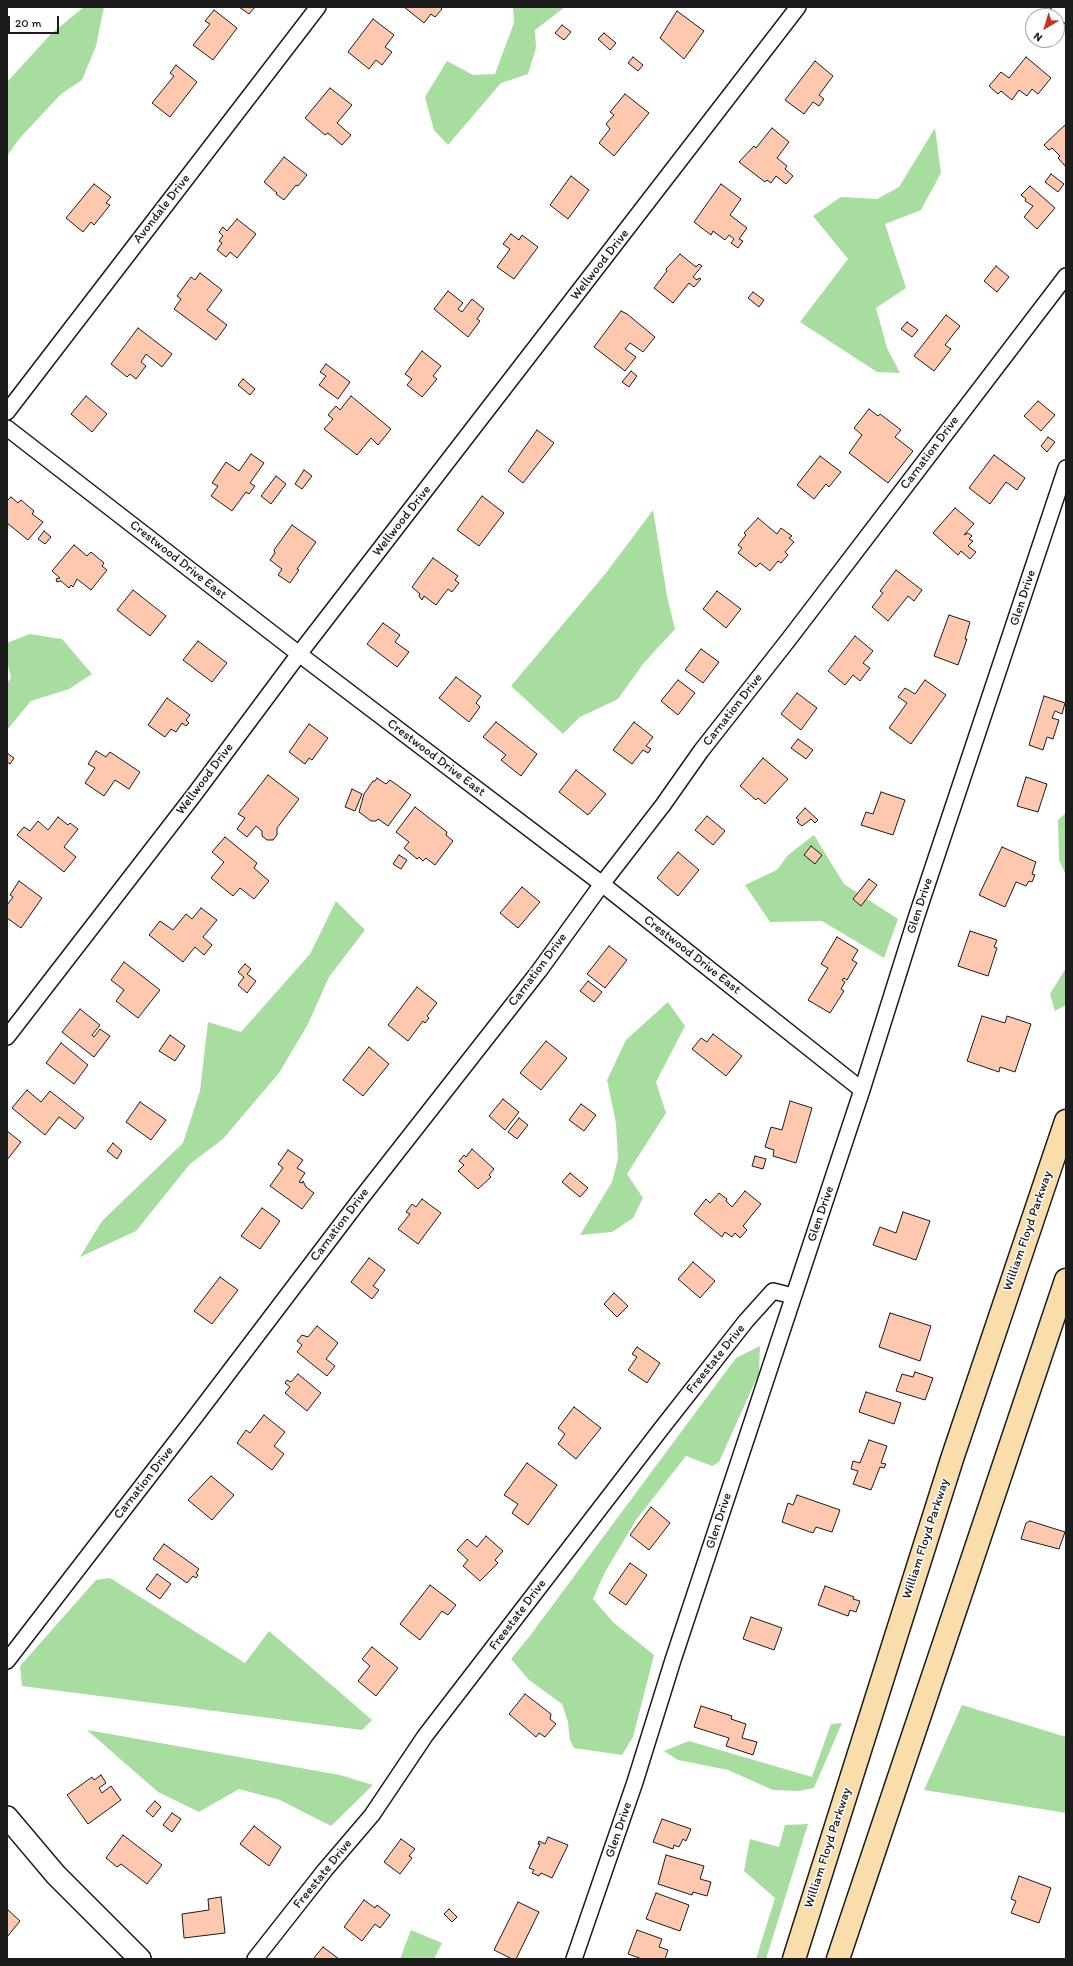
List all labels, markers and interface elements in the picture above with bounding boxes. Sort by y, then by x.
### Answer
scale bar [10,8,61,34]
north arrow [1025,8,1065,48]
text: 20 m [15,16,42,30]
text: N [1031,30,1045,44]
street label: Avondale Drive [130,171,194,247]
street label: Wellwood Drive [567,226,633,304]
street label: Carnation Drive [897,413,963,493]
street label: Wellwood Drive [369,482,435,560]
street label: Crestwood Drive East [126,517,230,603]
street label: Glen Drive [1007,568,1039,628]
street label: Carnation Drive [700,671,766,749]
street label: Crestwood Drive East [384,716,488,800]
street label: Wellwood Drive [173,740,237,818]
street label: Glen Drive [904,876,936,936]
street label: Crestwood Drive East [640,912,744,998]
street label: Carnation Drive [505,930,571,1010]
street label: William Floyd Parkway [1000,1169,1056,1293]
street label: Glen Drive [804,1184,838,1244]
street label: Carnation Drive [307,1185,373,1265]
street label: Freestate Drive [683,1321,749,1397]
street label: Carnation Drive [111,1444,177,1522]
street label: William Floyd Parkway [899,1477,953,1601]
street label: Glen Drive [703,1491,735,1551]
street label: Freestate Drive [486,1576,550,1654]
street label: William Floyd Parkway [801,1786,855,1910]
street label: Glen Drive [602,1800,636,1860]
street label: Freestate Drive [290,1836,356,1912]

